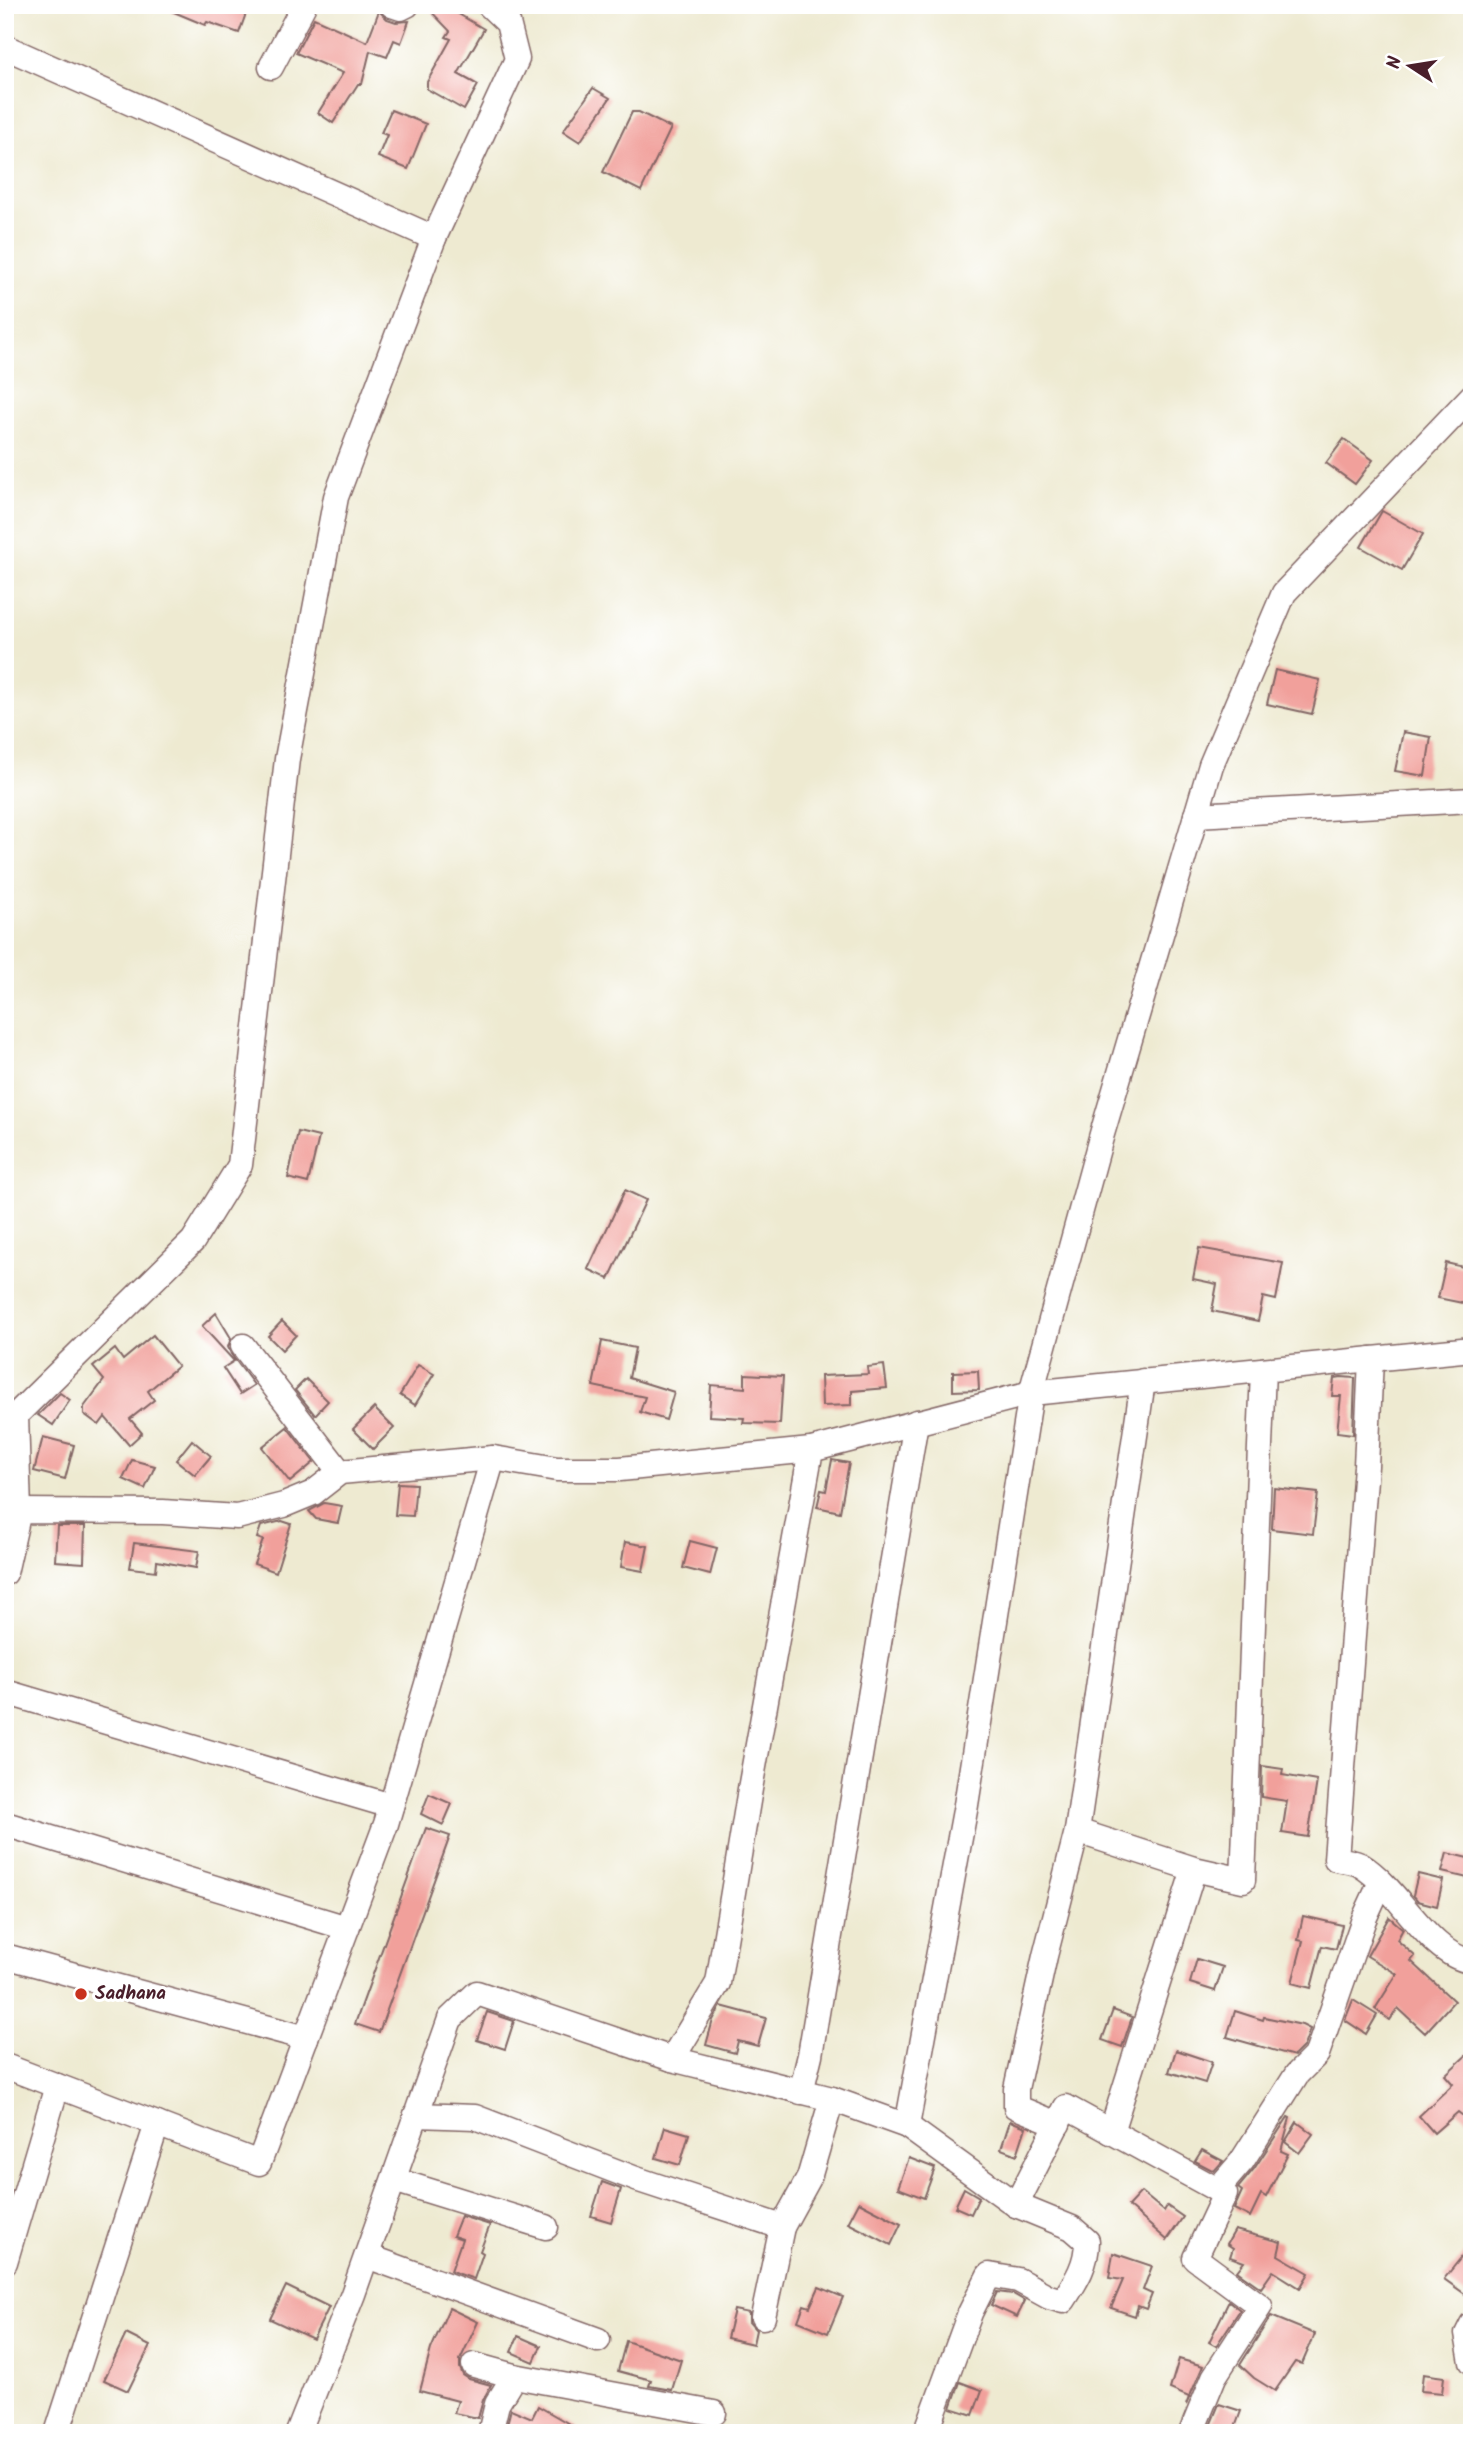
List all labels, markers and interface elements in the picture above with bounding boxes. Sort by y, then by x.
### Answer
north arrow [1376,32,1446,102]
text: N [1379,54,1411,72]
place label: Sadhana [95,1979,166,2009]
marker: Sadhana [73,1986,89,2002]

